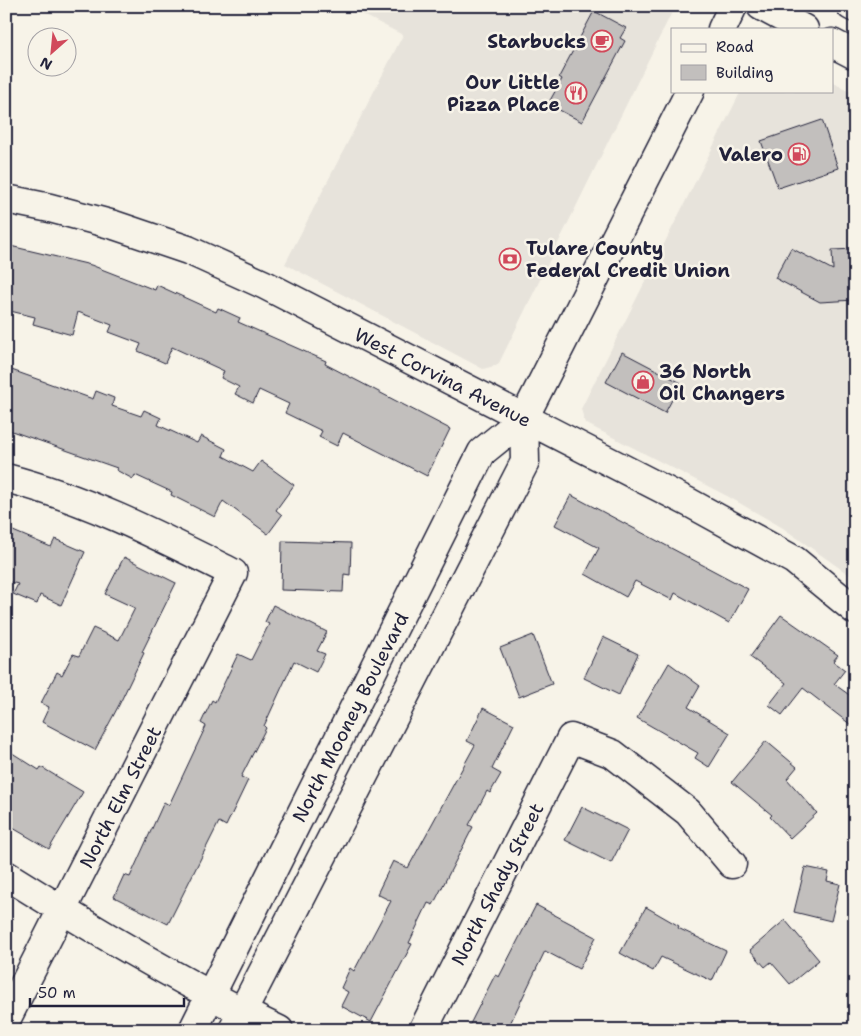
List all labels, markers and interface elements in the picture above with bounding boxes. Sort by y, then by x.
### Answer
north arrow [28,28,78,78]
legend [671,28,834,92]
place label: Starbucks [487,29,586,54]
cafe icon: Starbucks [590,29,614,53]
text: Road [716,37,754,57]
text: N [37,53,55,74]
text: Building [716,63,773,83]
place label: Our Little Pizza Place [447,70,560,117]
restaurant icon: Our Little Pizza Place [564,81,588,105]
place label: Valero [719,142,783,167]
fuel station icon: Valero [787,142,811,166]
place label: Tulare County Federal Credit Union [526,236,730,283]
bank icon: Tulare County Federal Credit Union [498,247,522,271]
street label: West Corvina Avenue [350,322,535,433]
place label: 36 North Oil Changers [659,359,785,406]
shop icon: 36 North Oil Changers [631,370,655,394]
street label: North Mooney Boulevard [287,608,414,826]
street label: North Elm Street [74,722,167,873]
street label: North Shady Street [446,799,549,970]
scale bar [30,976,184,1008]
text: 50 m [38,983,76,1003]

